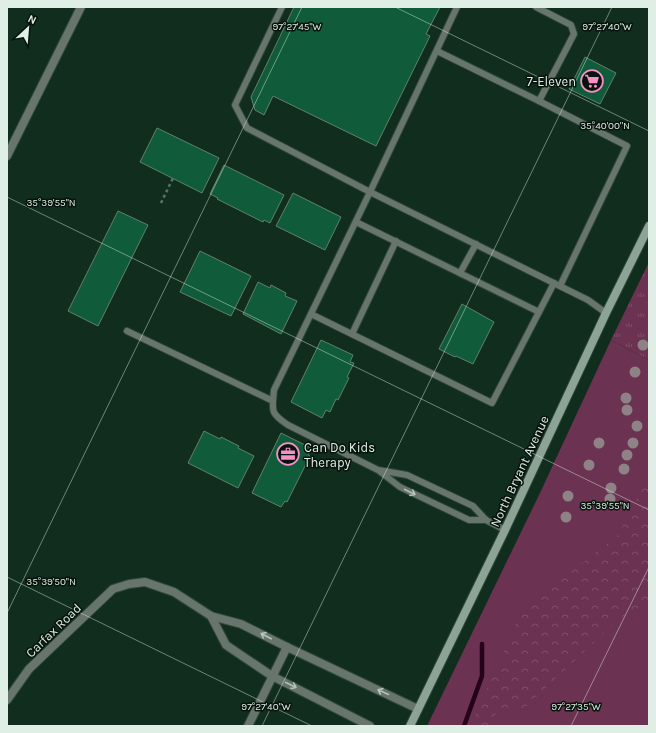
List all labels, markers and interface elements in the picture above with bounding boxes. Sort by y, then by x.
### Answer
north arrow [8,8,48,48]
text: N [26,12,39,27]
text: 97°27'45"W [273,21,322,33]
text: 97°27'40"W [582,21,632,33]
supermarket icon: 7-Eleven [579,68,605,94]
place label: 7-Eleven [527,74,576,89]
text: 35°40'00"N [580,120,630,132]
text: 35°39'55"N [26,197,76,209]
street label: North Bryant Avenue [487,413,552,529]
place label: Can Do Kids Therapy [304,440,375,470]
office icon: Can Do Kids Therapy [275,441,301,467]
one-way arrow [404,489,416,496]
text: 35°39'55"N [580,500,630,512]
text: 35°39'50"N [26,576,76,588]
street label: Carfax Road [23,600,84,660]
one-way arrow [260,632,272,639]
one-way arrow [284,682,296,689]
one-way arrow [377,688,389,695]
text: 97°27'40"W [241,701,291,713]
text: 97°27'35"W [551,701,601,713]

